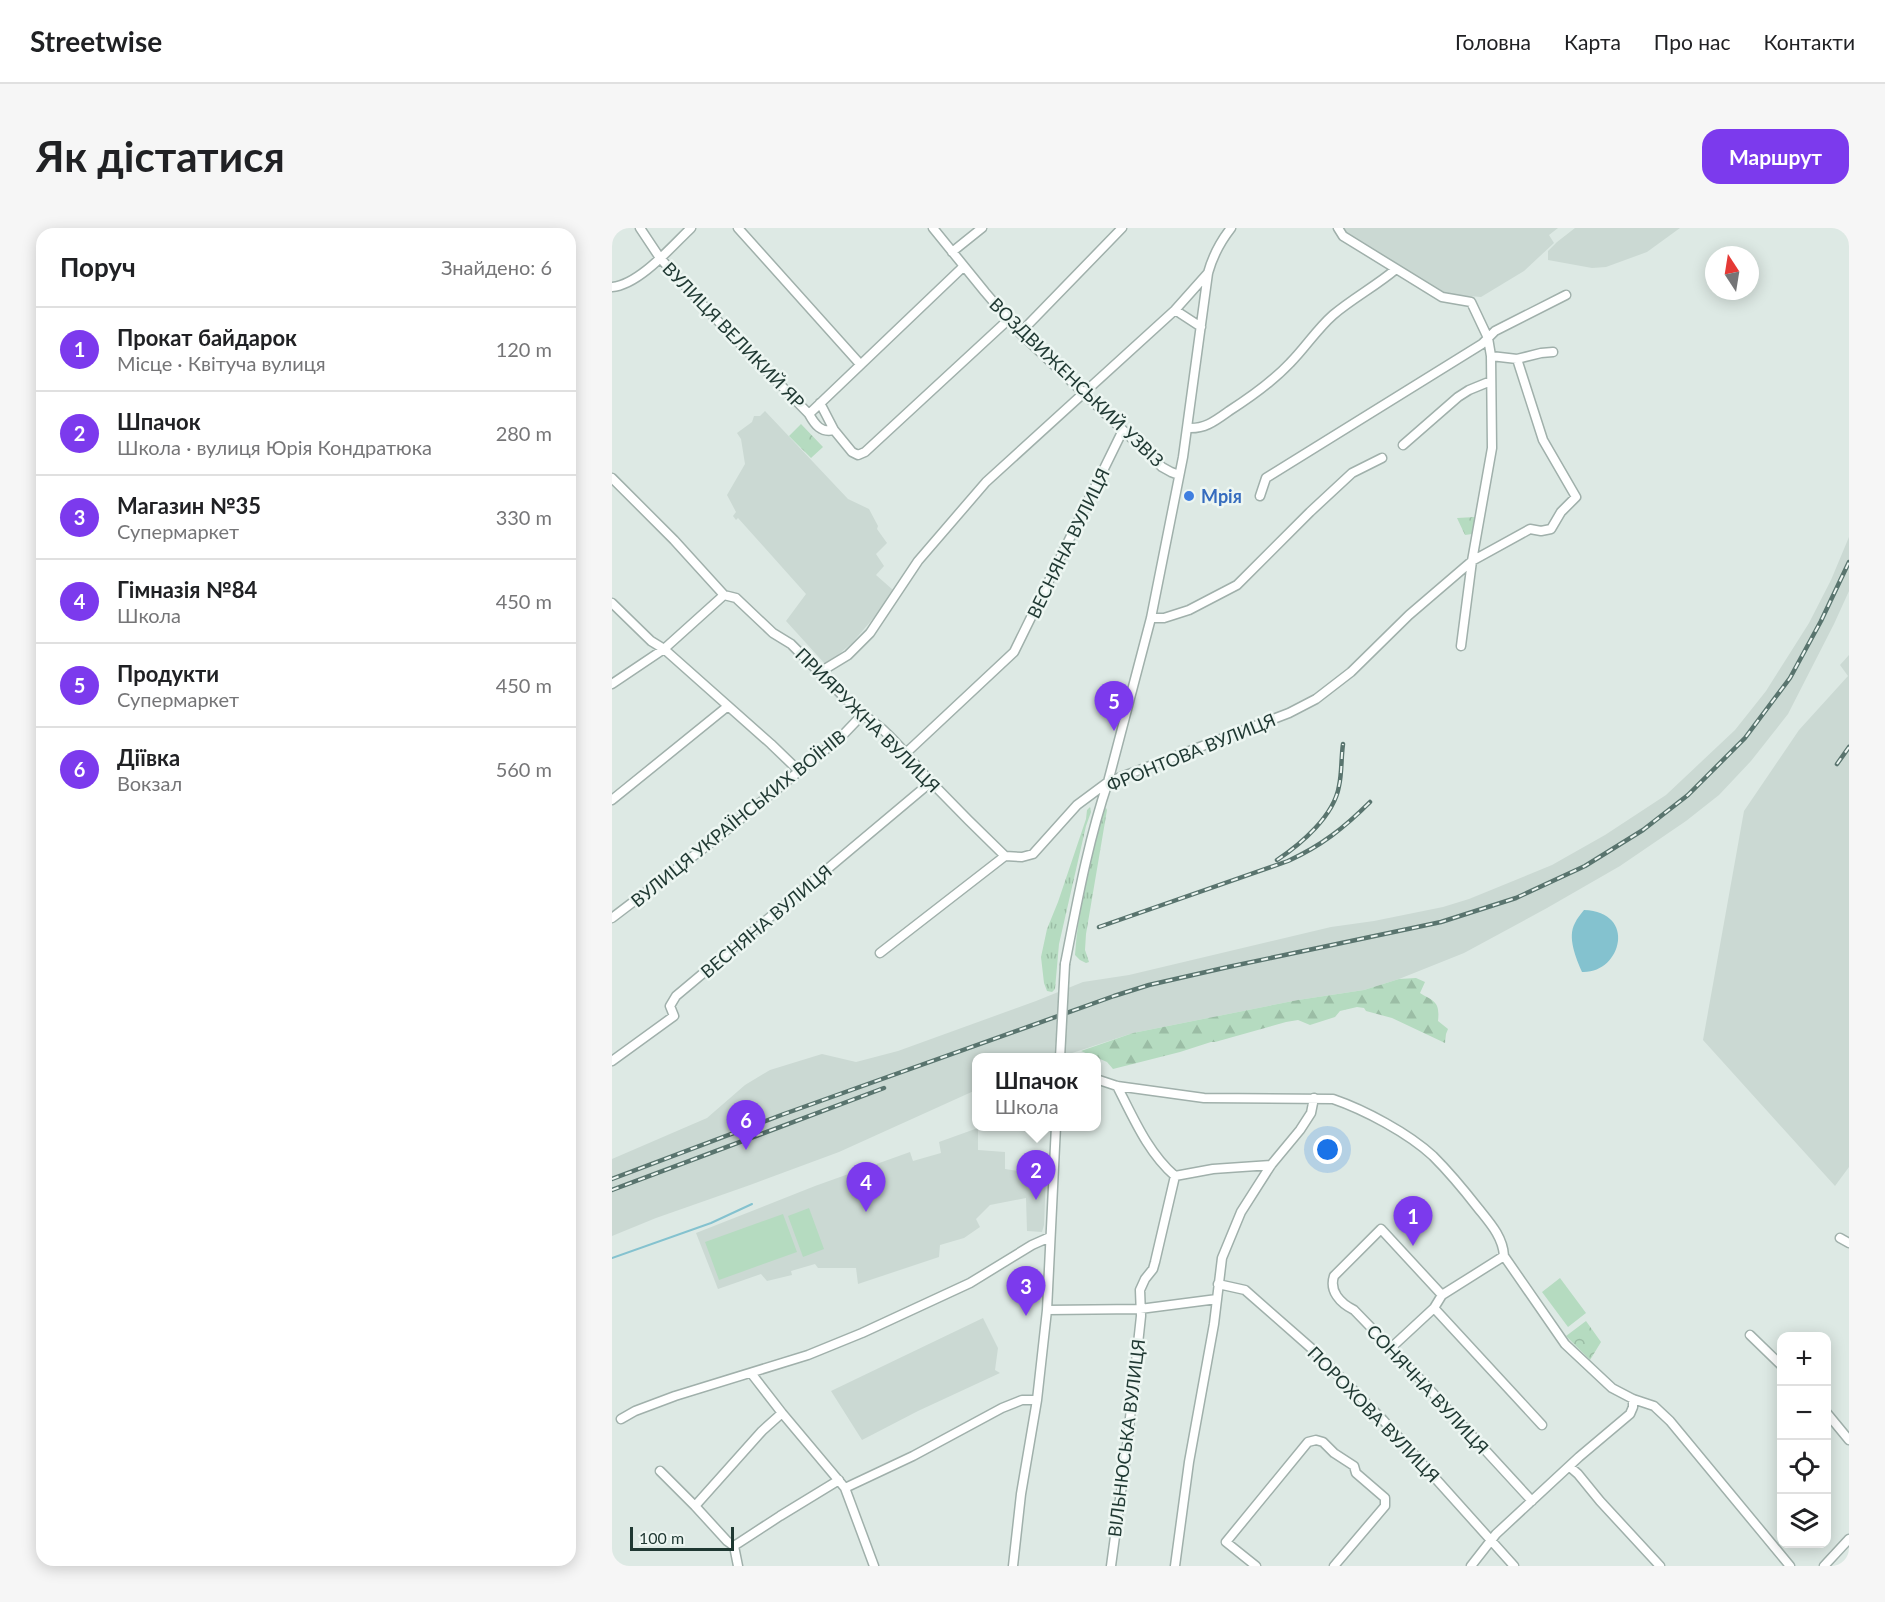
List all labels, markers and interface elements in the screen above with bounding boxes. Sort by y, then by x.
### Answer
text: Streetwise [30,24,162,58]
text: Головна [1455,29,1531,54]
text: Карта [1564,29,1621,54]
text: Про нас [1654,29,1730,54]
text: Контакти [1763,29,1855,54]
button: Маршрут [1702,129,1849,184]
text: Як дістатися [36,131,285,181]
north arrow [1705,246,1759,300]
text: Поруч [60,251,136,283]
text: Знайдено: 6 [441,255,552,279]
street label: ВУЛИЦЯ ВЕЛИКИЙ ЯР [658,257,810,413]
street label: ВОЗДВИЖЕНСЬКИЙ УЗВІЗ [985,293,1169,471]
text: Прокат байдарок [117,324,297,351]
text: 1 [74,337,85,361]
text: 120 m [496,337,552,361]
text: Місце · Квітуча вулиця [117,351,326,375]
text: Шпачок [117,408,201,435]
text: 2 [74,421,85,445]
text: 280 m [496,421,552,445]
text: Школа · вулиця Юрія Кондратюка [117,435,432,459]
street label: ВЕСНЯНА ВУЛИЦЯ [1022,464,1114,622]
place label: Мрія [1201,485,1242,507]
marker: Мрія [1182,489,1196,503]
text: Магазин №35 [117,492,261,519]
text: 3 [74,505,85,529]
text: 330 m [496,505,552,529]
text: Супермаркет [117,519,239,543]
text: Гімназія №84 [117,576,257,603]
text: 4 [74,589,85,613]
text: 450 m [496,589,552,613]
text: Школа [117,603,181,627]
street label: ПРИЯРУЖНА ВУЛИЦЯ [791,643,945,797]
text: Продукти [117,660,219,687]
text: 5 [74,673,85,697]
text: 450 m [496,673,552,697]
pin: 5 [1094,682,1134,731]
text: Супермаркет [117,687,239,711]
street label: ФРОНТОВА ВУЛИЦЯ [1103,708,1279,796]
street label: ВУЛИЦЯ УКРАЇНСЬКИХ ВОЇНІВ [626,725,850,911]
text: Діївка [117,744,180,771]
text: 6 [74,757,85,781]
text: 560 m [496,757,552,781]
text: Вокзал [117,771,182,795]
street label: ВЕСНЯНА ВУЛИЦЯ [696,860,836,982]
popup [972,1053,1101,1131]
text: Шпачок [995,1067,1078,1094]
text: Школа [995,1094,1059,1118]
pin: 6 [726,1100,766,1150]
your location [1313,1135,1342,1164]
pin: 2 [1016,1150,1056,1200]
pin: 4 [846,1162,886,1212]
pin: 1 [1394,1196,1432,1246]
pin: 3 [1006,1266,1046,1316]
street label: СОНЯЧНА ВУЛИЦЯ [1362,1320,1494,1458]
map controls [1777,1332,1831,1548]
button: + [1777,1332,1831,1386]
street label: ВІЛЬНЮСЬКА ВУЛИЦЯ [1103,1338,1149,1538]
street label: ПОРОХОВА ВУЛИЦЯ [1303,1341,1445,1487]
button: − [1777,1386,1831,1440]
button: locate [1777,1440,1831,1494]
button: layers [1777,1494,1831,1548]
scale bar [630,1524,734,1552]
text: 100 m [639,1528,684,1547]

